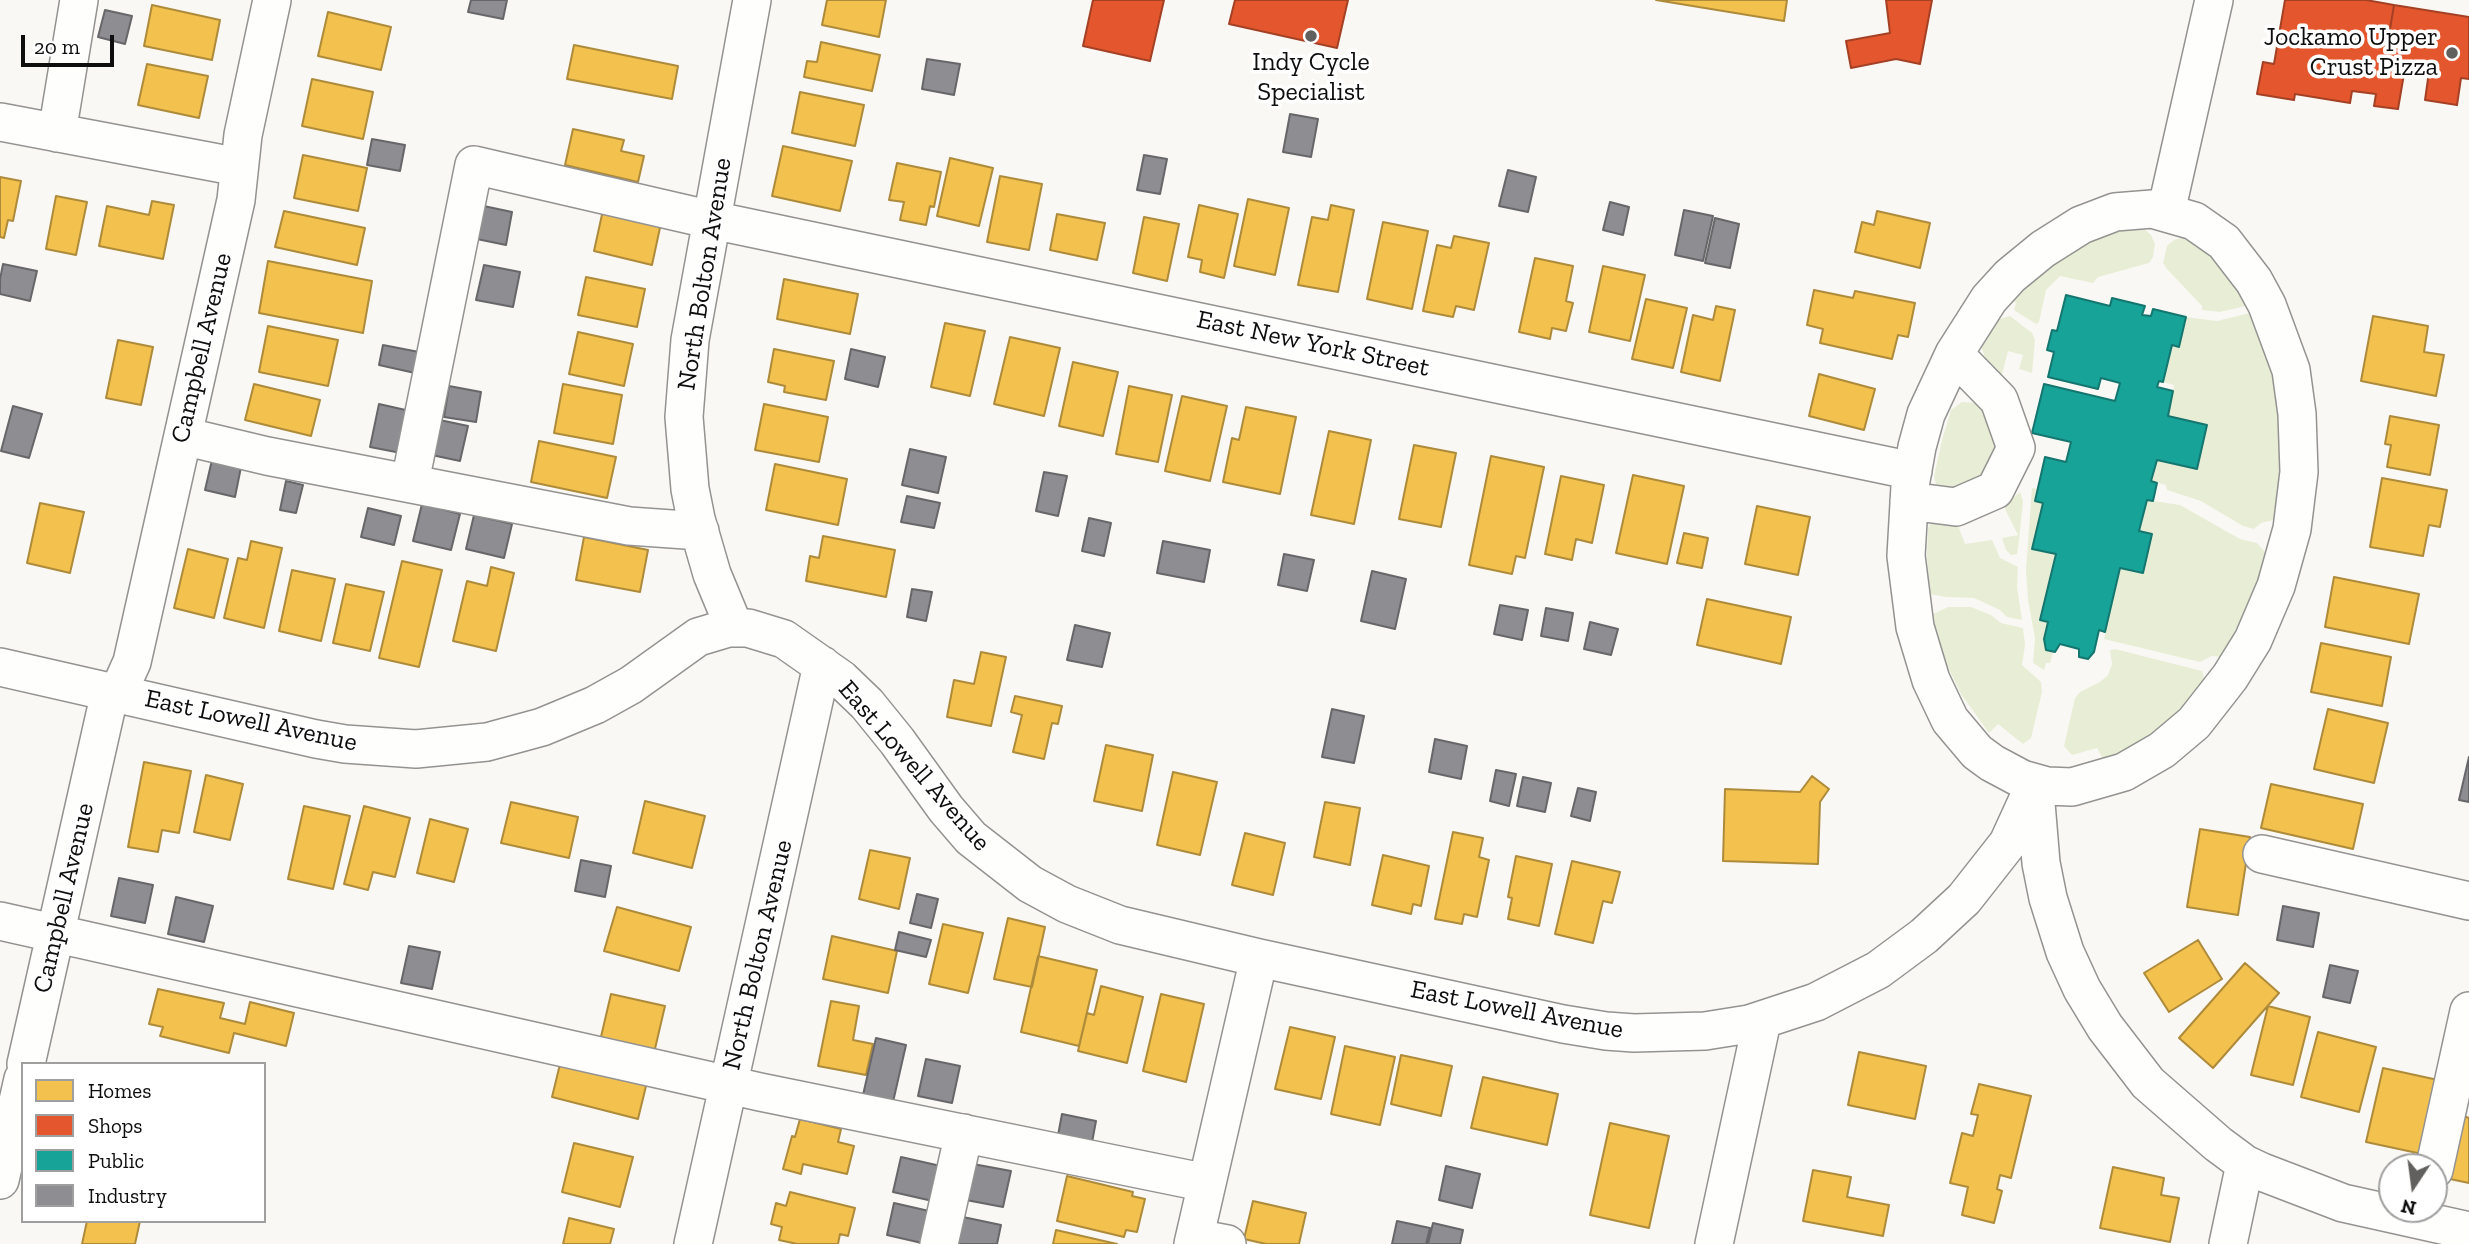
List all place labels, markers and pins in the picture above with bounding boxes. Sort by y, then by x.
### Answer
place label: Jockamo Upper Crust Pizza [2264,22,2438,84]
marker: Indy Cycle Specialist [1303,28,1319,44]
marker: Jockamo Upper Crust Pizza [2444,45,2460,61]
place label: Indy Cycle Specialist [1252,47,1370,108]

